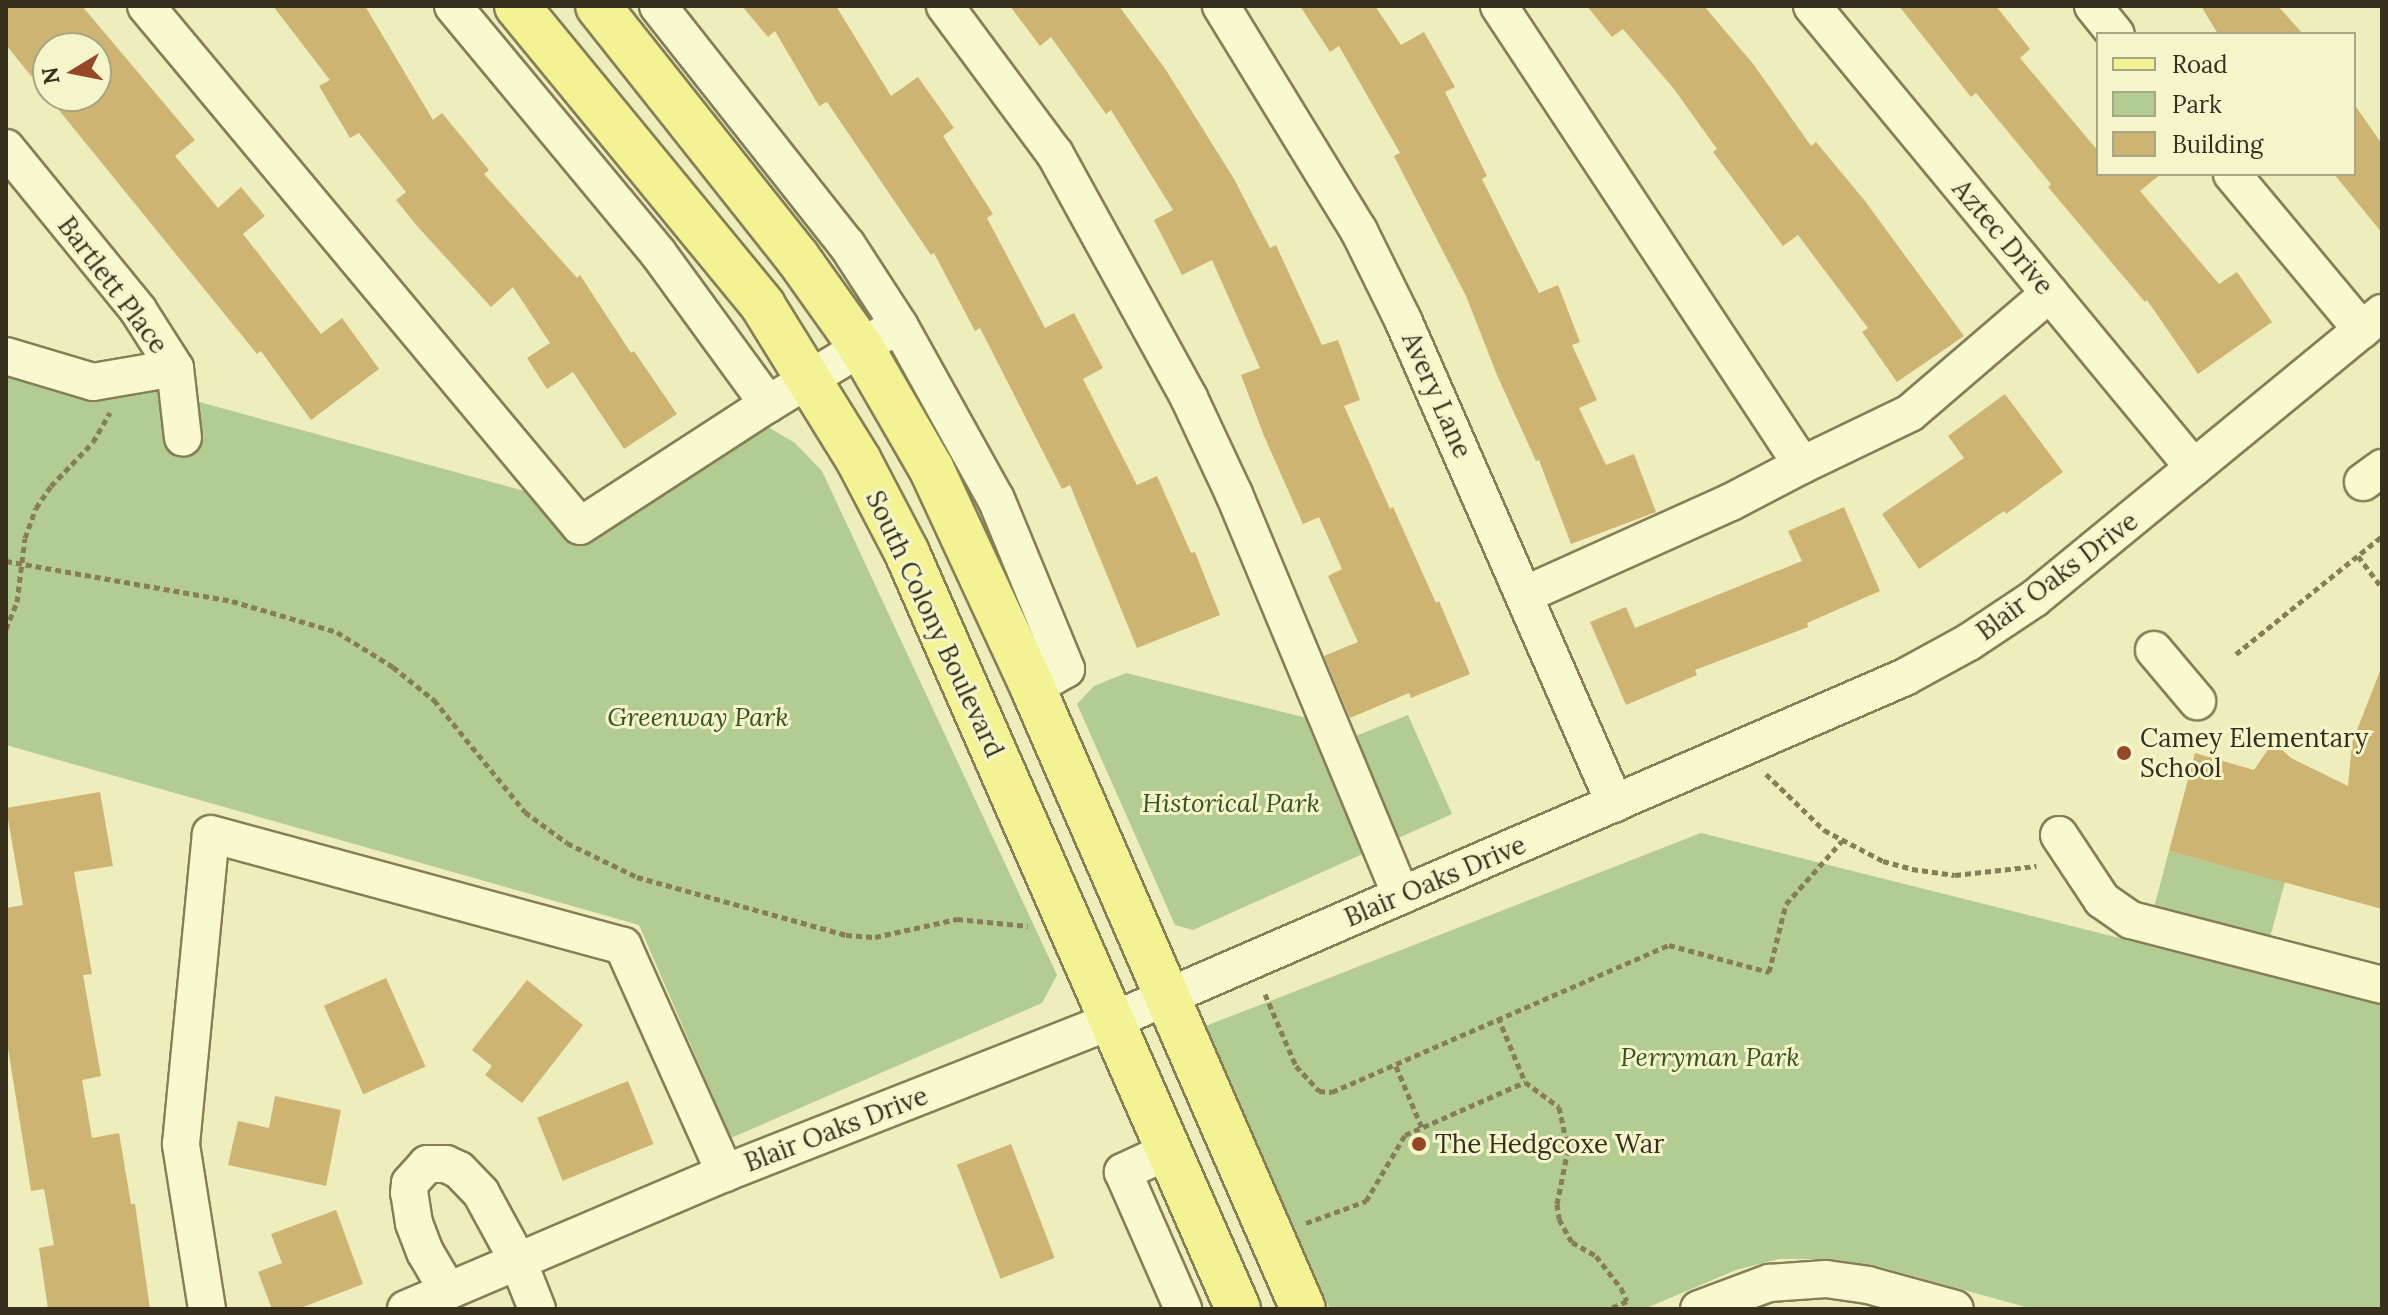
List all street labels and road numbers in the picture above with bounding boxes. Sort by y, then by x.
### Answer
street label: Aztec Drive [1946,173,2060,301]
street label: Bartlett Place [51,210,175,360]
street label: Avery Lane [1395,327,1479,463]
street label: South Colony Boulevard [859,486,1011,762]
street label: Blair Oaks Drive [1970,505,2144,647]
street label: Blair Oaks Drive [1340,829,1530,933]
street label: Blair Oaks Drive [740,1080,932,1178]

